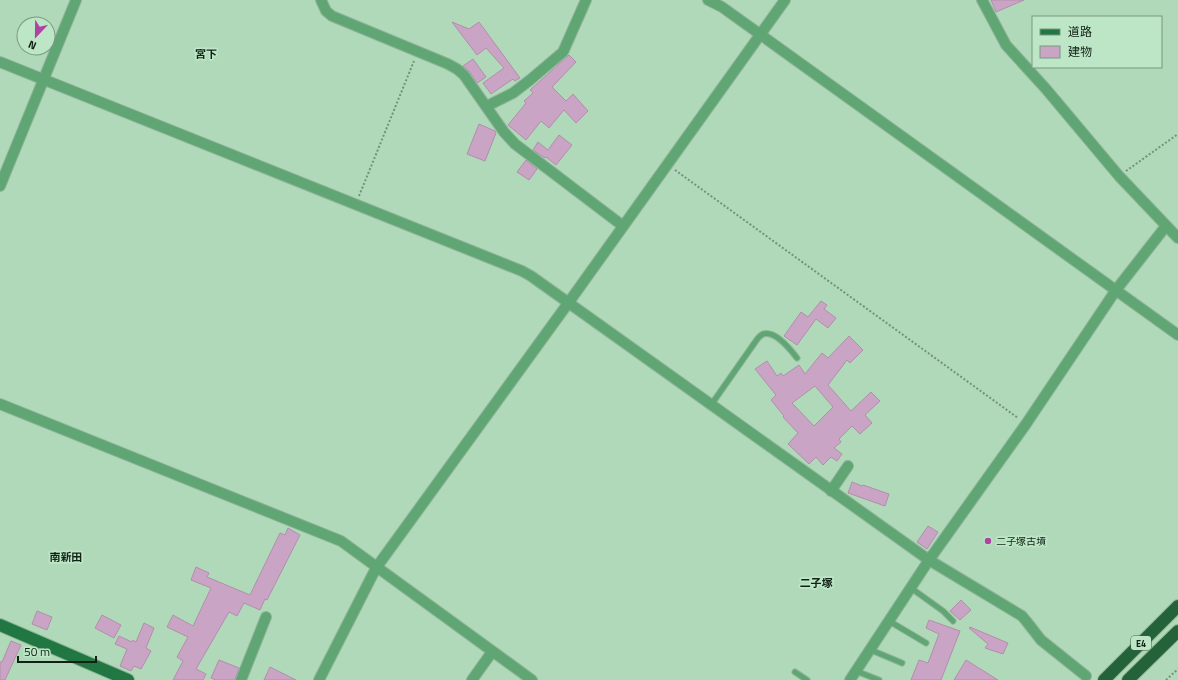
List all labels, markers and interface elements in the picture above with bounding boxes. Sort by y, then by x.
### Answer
north arrow [16,16,56,56]
legend [1032,16,1162,68]
text: 道路 [1068,22,1092,41]
text: N [26,36,39,54]
text: 建物 [1068,42,1092,61]
district label: 宮下 [195,46,217,62]
place label: 二子塚古墳 [996,534,1046,549]
marker: 二子塚古墳 [983,536,993,546]
district label: 南新田 [50,549,83,565]
district label: 二子塚 [800,575,833,591]
road number: E4 [1131,636,1151,650]
scale bar [18,638,96,664]
text: 50 m [24,642,50,661]

